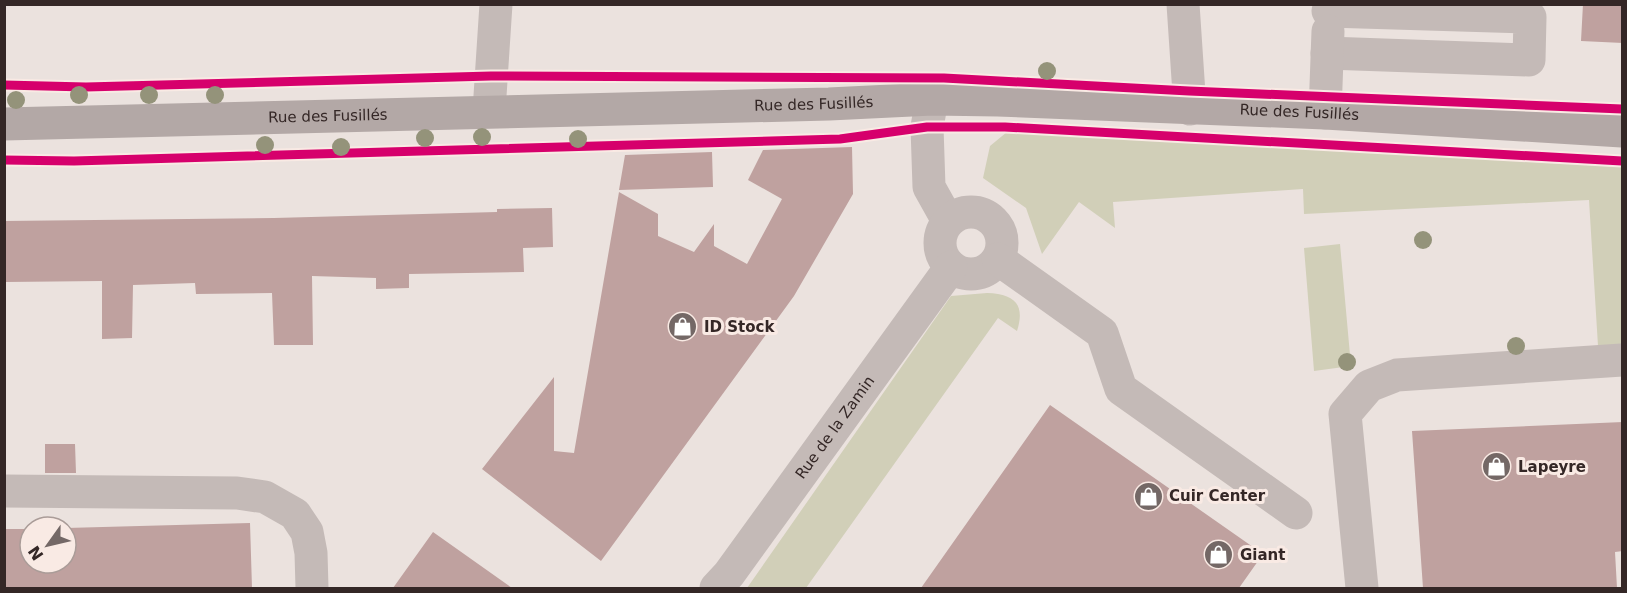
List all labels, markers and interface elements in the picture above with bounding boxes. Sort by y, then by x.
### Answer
street label: Rue des Fusillés [754,93,874,115]
street label: Rue des Fusillés [1239,101,1360,124]
street label: Rue des Fusillés [268,106,388,127]
shop icon: ID Stock [667,311,699,343]
place label: ID Stock [704,318,775,336]
street label: Rue de la Zamin [792,372,878,482]
shop icon: Lapeyre [1481,451,1513,483]
place label: Lapeyre [1518,458,1586,476]
shop icon: Cuir Center [1132,480,1164,512]
place label: Cuir Center [1169,487,1266,505]
north arrow [18,515,78,575]
shop icon: Giant [1203,539,1235,571]
text: N [24,542,48,564]
place label: Giant [1240,546,1285,564]

